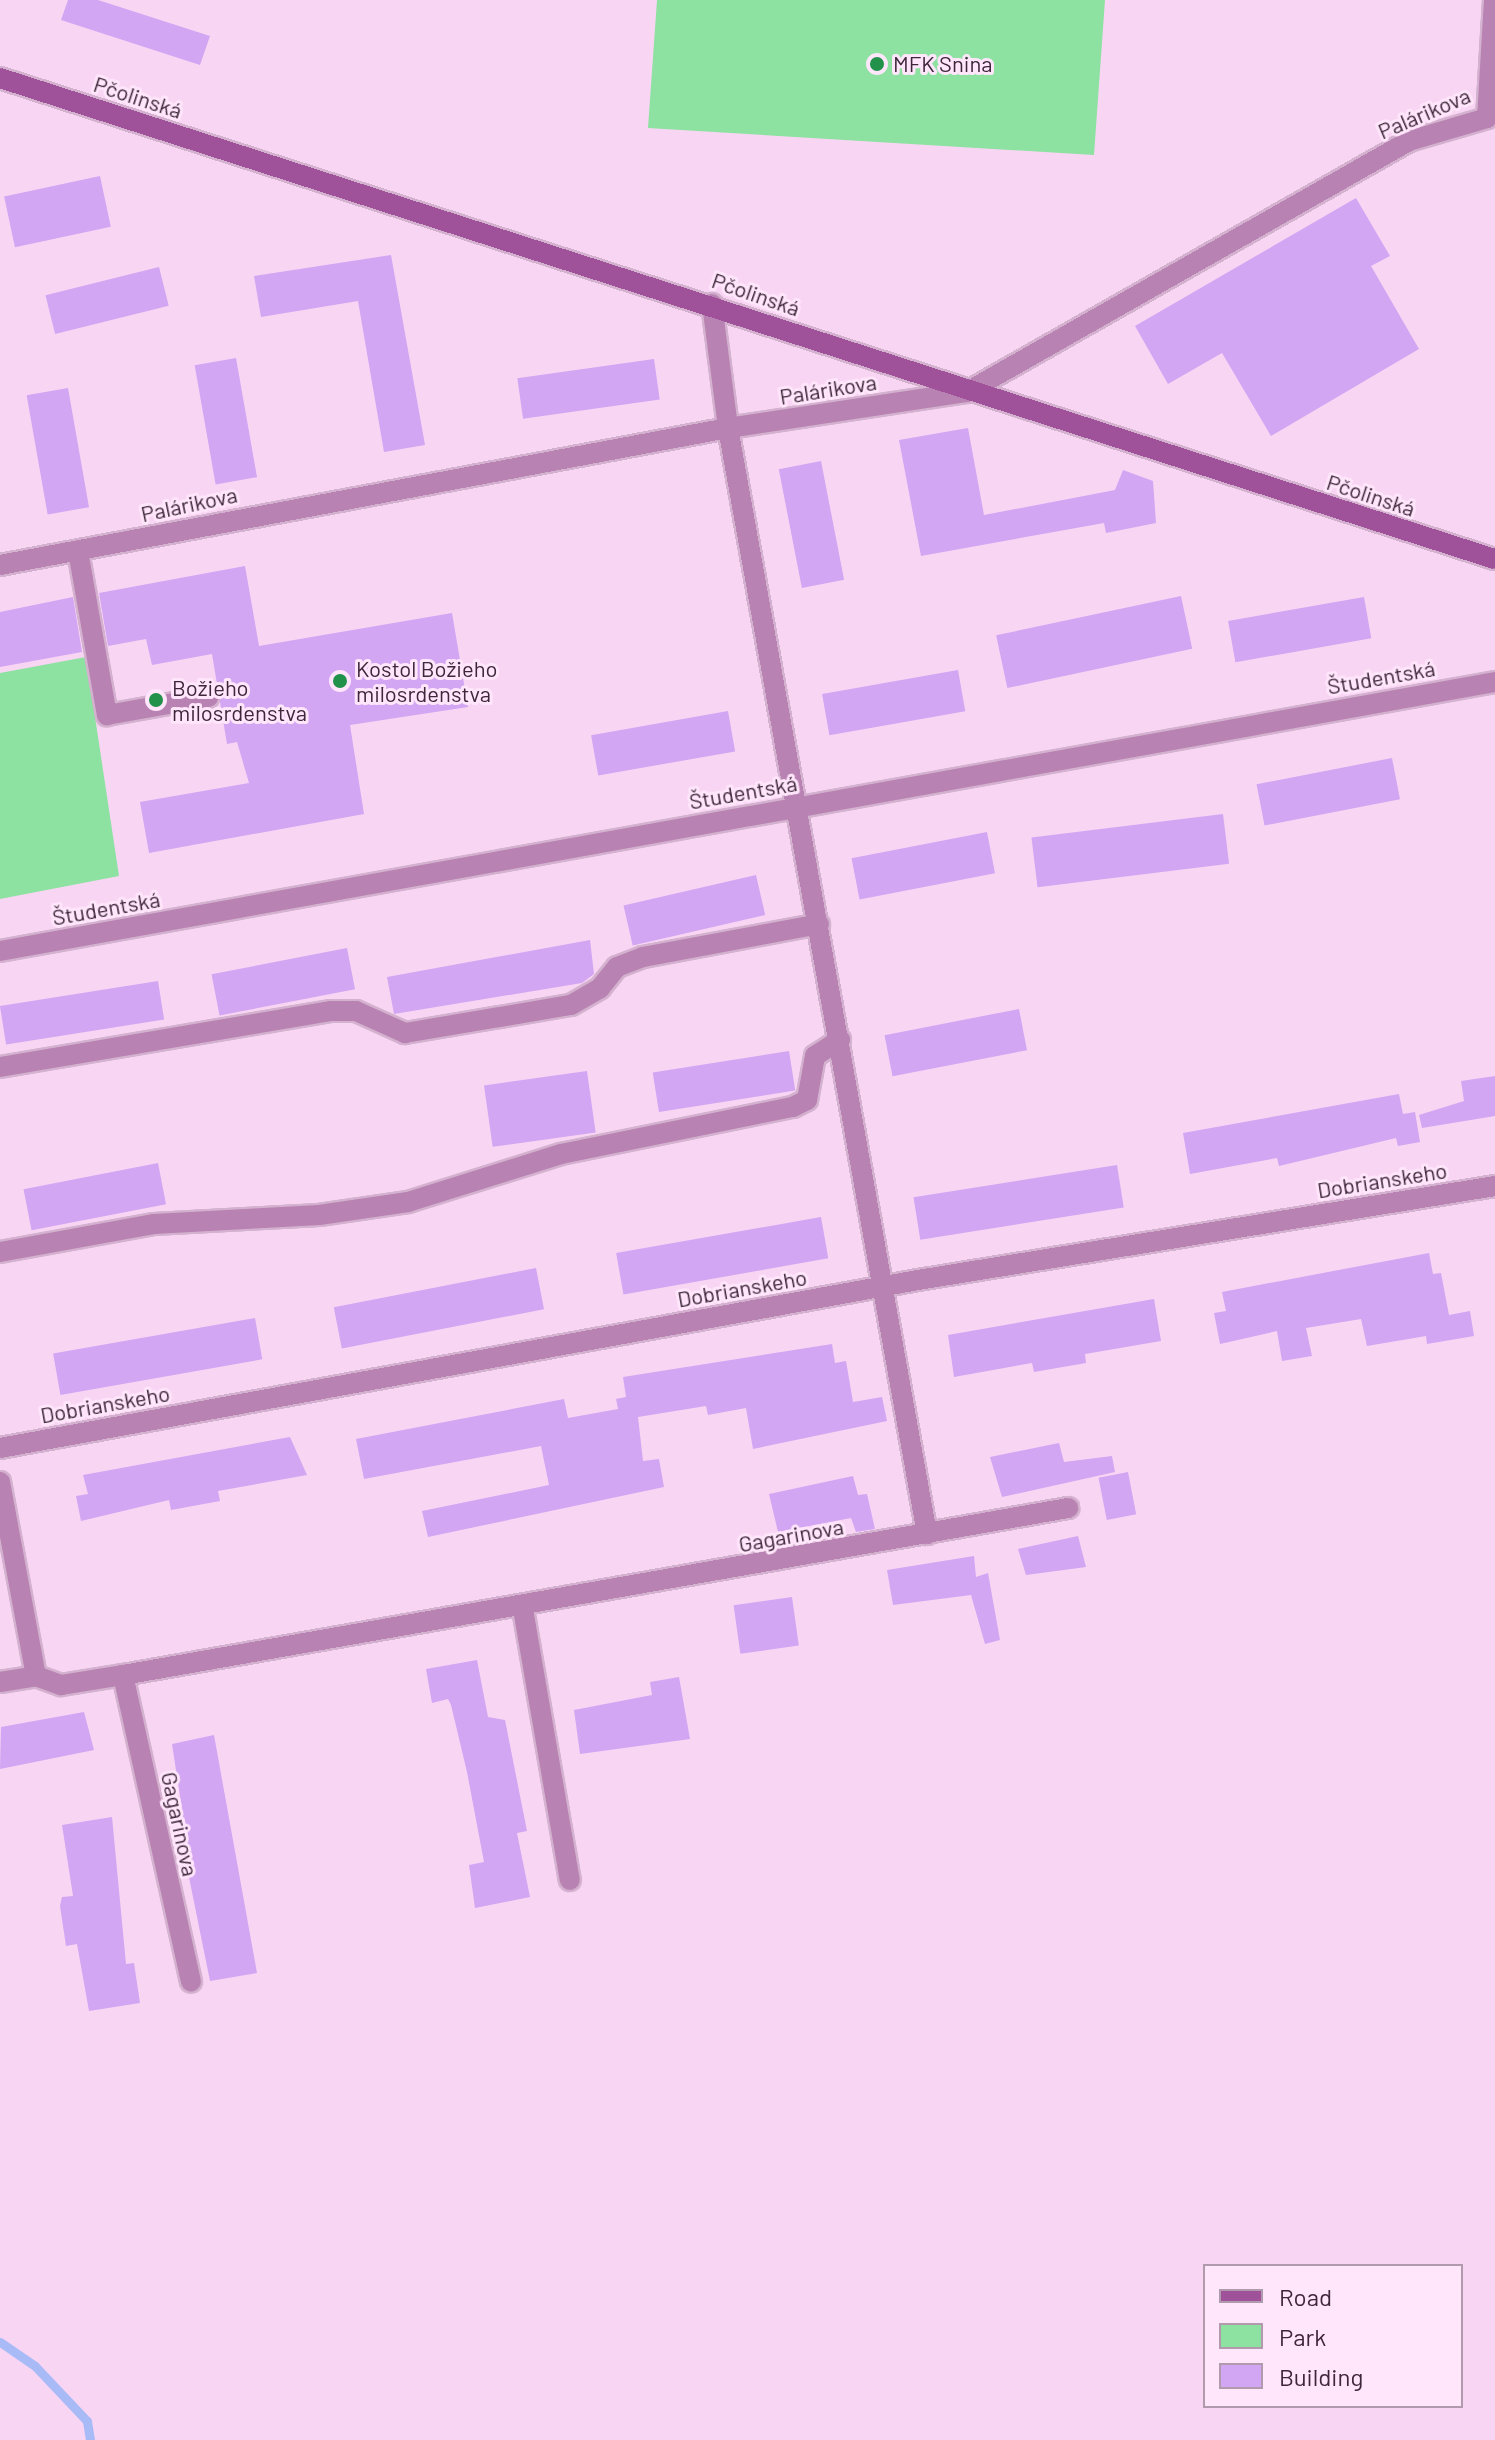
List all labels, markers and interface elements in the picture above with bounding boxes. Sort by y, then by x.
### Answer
place label: MFK Snina [893,51,992,77]
marker: MFK Snina [868,55,886,73]
street label: Pčolinská [91,70,185,124]
street label: Palárikova [1374,82,1474,144]
street label: Pčolinská [709,267,803,321]
street label: Palárikova [778,368,878,410]
street label: Pčolinská [1324,468,1418,522]
street label: Palárikova [138,481,240,527]
place label: Kostol Božieho milosrdenstva [356,655,497,706]
street label: Študentská [1325,655,1437,699]
marker: Kostol Božieho milosrdenstva [331,672,349,690]
place label: Božieho milosrdenstva [172,674,307,726]
marker: Božieho milosrdenstva [147,691,165,709]
street label: Študentská [687,770,799,814]
street label: Študentská [50,886,162,930]
street label: Dobrianskeho [1315,1157,1449,1203]
street label: Dobrianskeho [675,1264,809,1312]
street label: Dobrianskeho [38,1380,172,1428]
street label: Gagarinova [737,1513,845,1557]
street label: Gagarinova [156,1769,204,1879]
legend [1203,2264,1463,2408]
text: Road [1279,2282,1332,2311]
text: Park [1279,2322,1326,2351]
text: Building [1279,2362,1363,2391]

